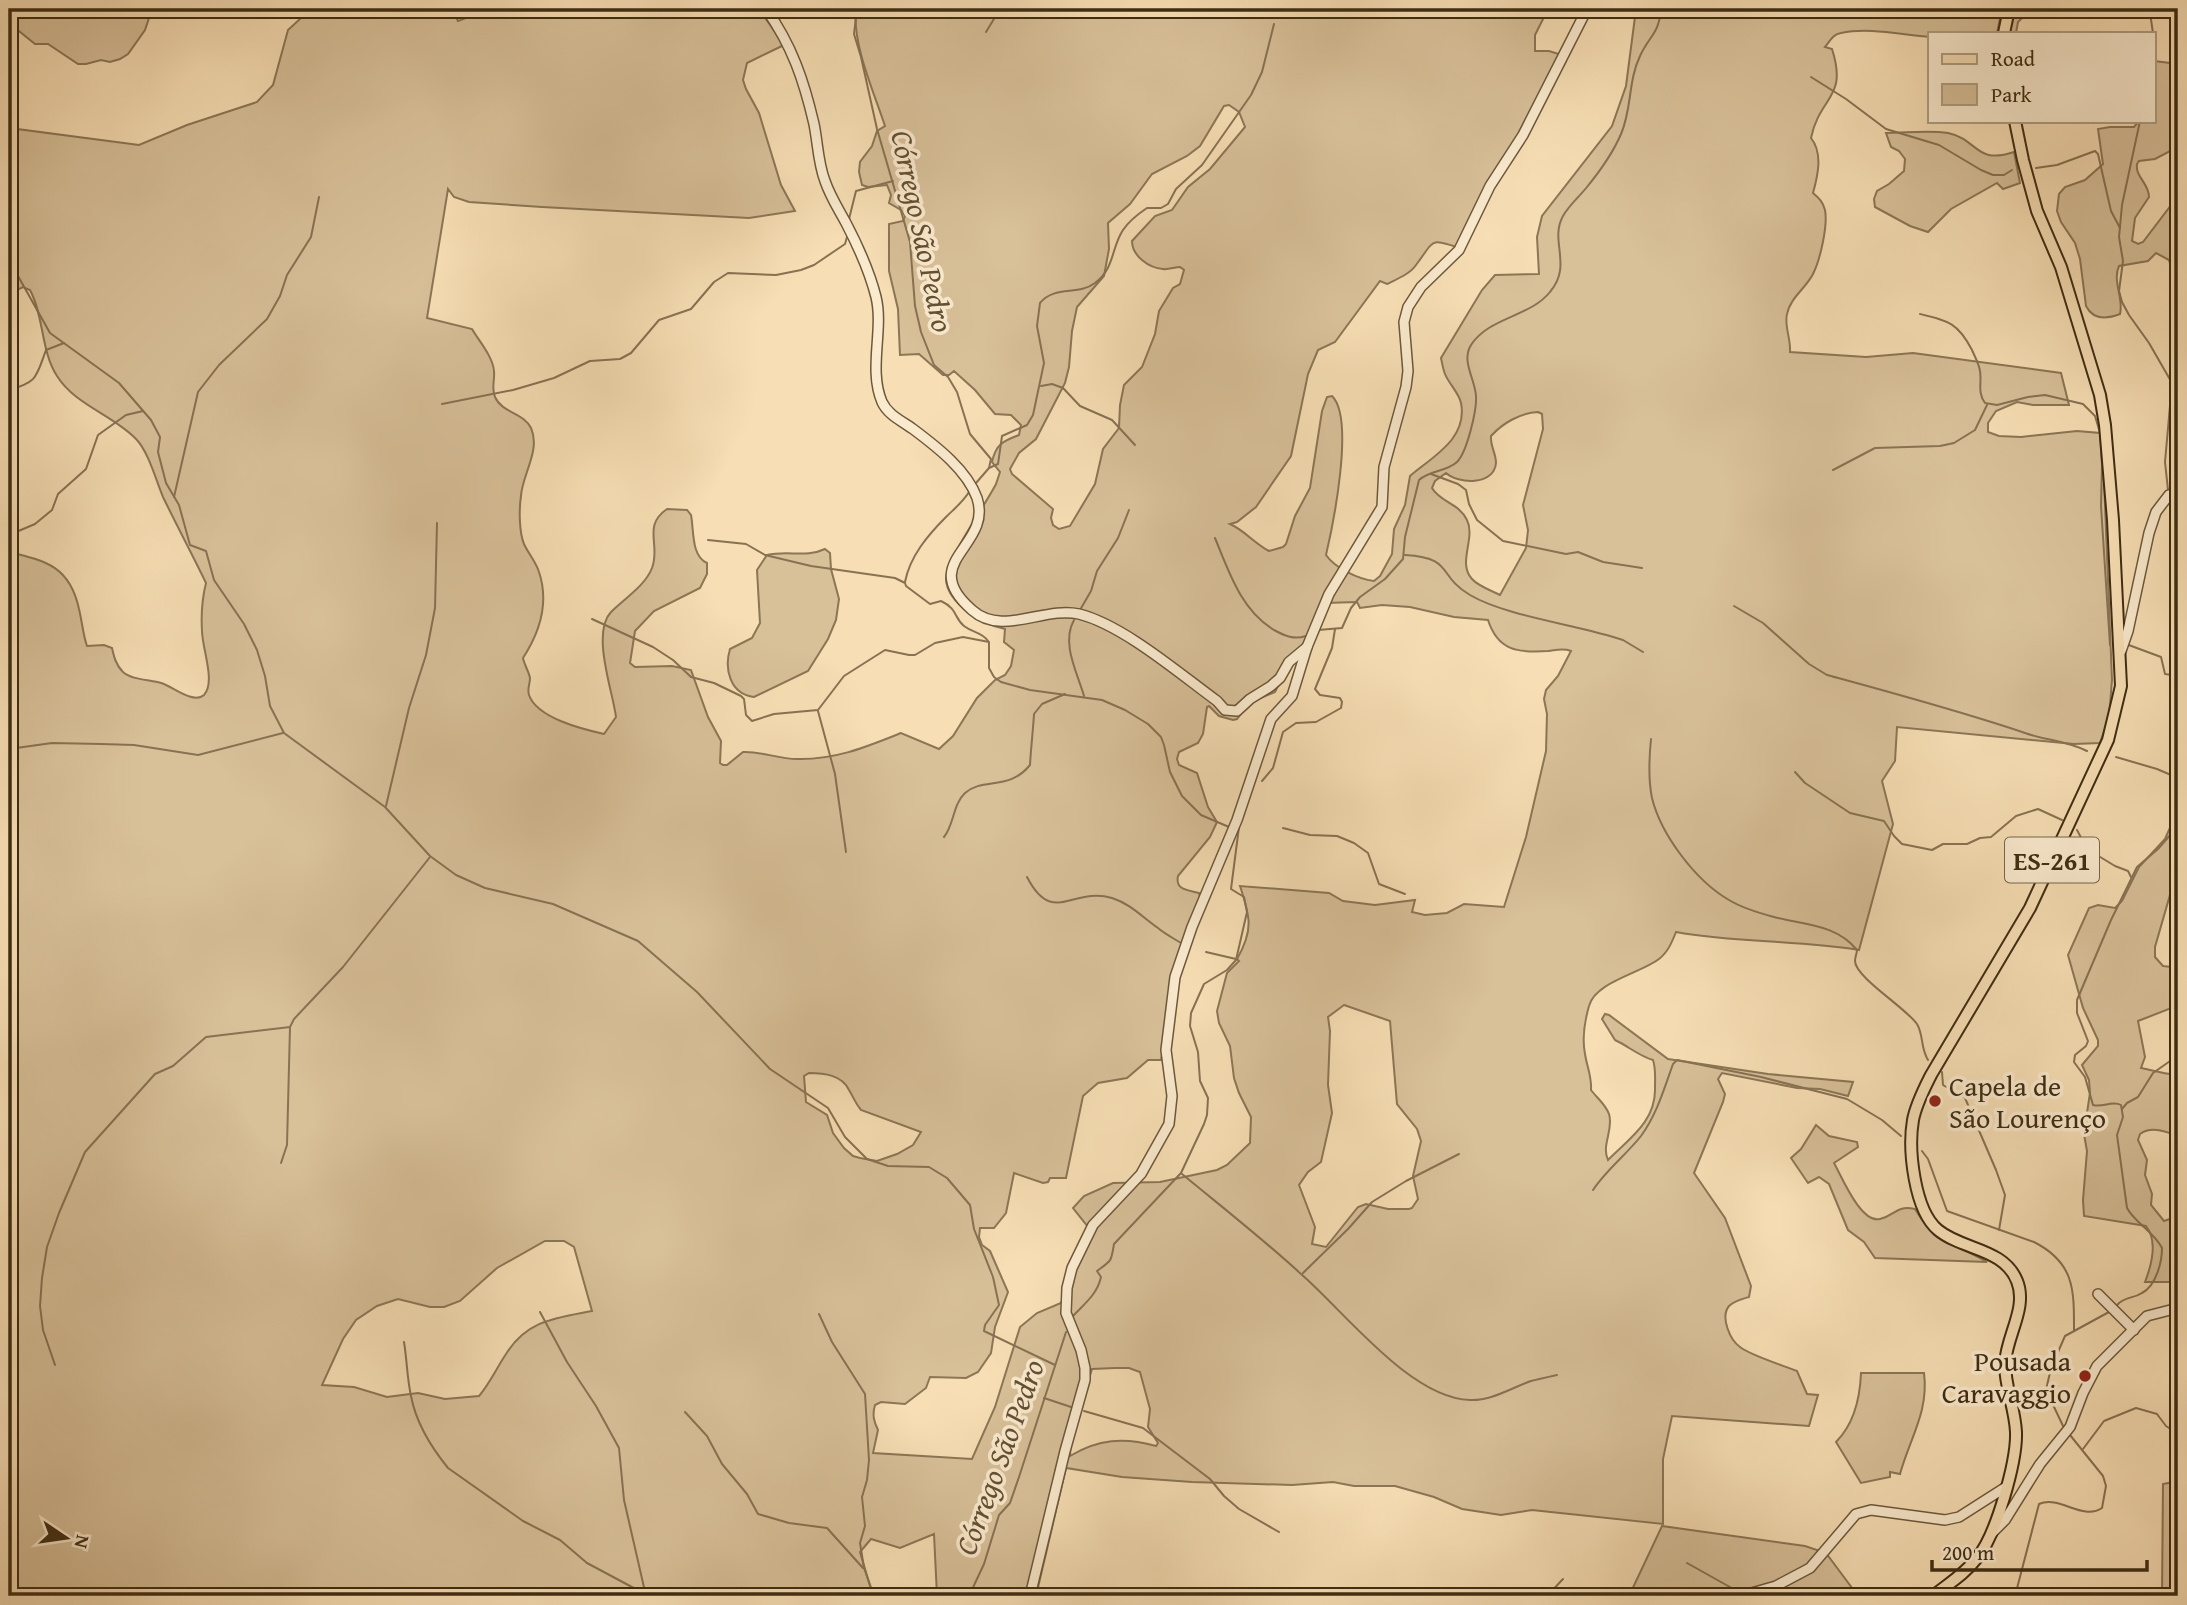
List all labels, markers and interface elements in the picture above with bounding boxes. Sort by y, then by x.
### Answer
legend [1928,32,2156,122]
text: Road [1991,43,2036,74]
text: Park [1991,79,2032,110]
water label: Córrego São Pedro [880,126,966,336]
road number: ES-261 [2005,838,2099,882]
place label: Capela de São Lourenço [1949,1065,2106,1138]
marker: Capela de São Lourenço [1927,1093,1943,1109]
place label: Pousada Caravaggio [1942,1340,2072,1413]
water label: Córrego São Pedro [943,1353,1055,1561]
marker: Pousada Caravaggio [2077,1368,2093,1384]
north arrow [32,1504,102,1574]
scale bar [1932,1528,2147,1572]
text: N [67,1532,98,1551]
text: 200 m [1942,1537,1994,1568]

